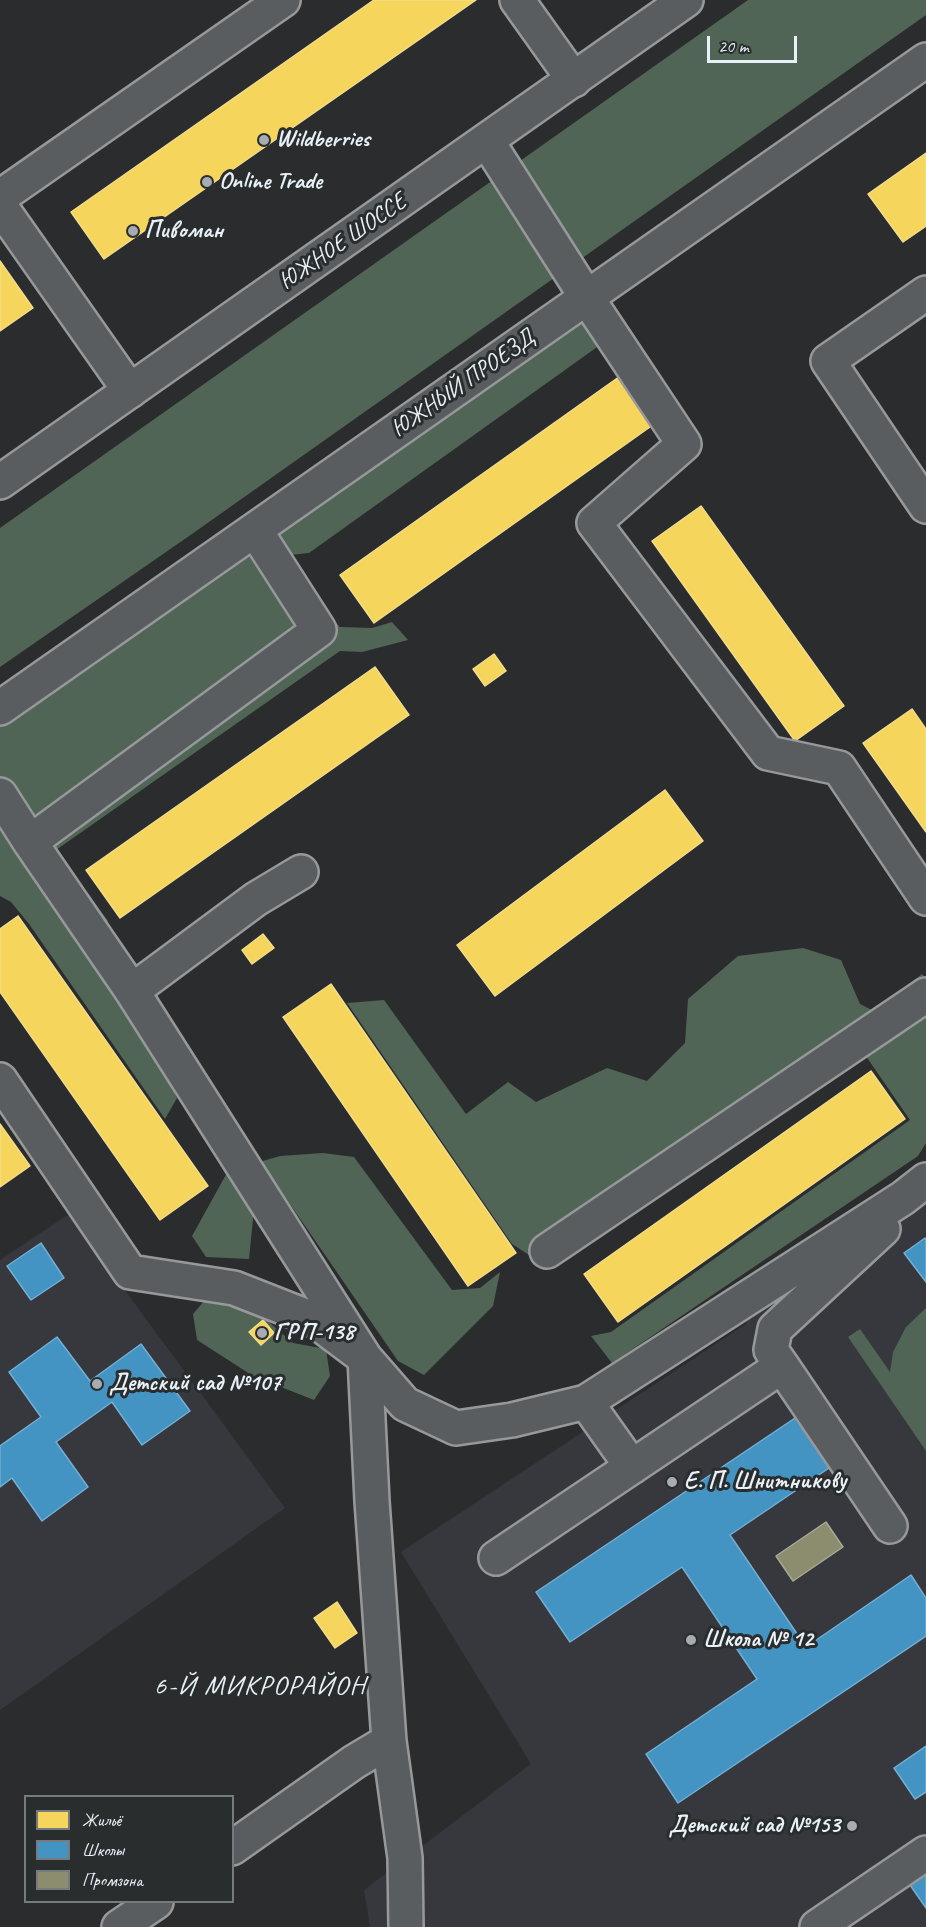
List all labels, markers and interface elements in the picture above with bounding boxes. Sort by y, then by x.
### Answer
scale bar [710,24,800,62]
text: 20 m [718,35,749,57]
place label: Wildberries [276,126,370,154]
marker: Wildberries [257,133,271,147]
place label: Online Trade [219,168,322,196]
marker: Online Trade [200,175,214,189]
street label: ЮЖНОЕ ШОССЕ [274,187,412,297]
place label: Пивоман [145,217,223,245]
marker: Пивоман [126,224,140,238]
street label: ЮЖНЫЙ ПРОЕЗД [386,324,540,444]
place label: ГРП-138 [274,1319,354,1347]
marker: ГРП-138 [255,1326,269,1340]
place label: Детский сад №107 [109,1370,281,1398]
marker: Детский сад №107 [90,1377,104,1391]
place label: Е. П. Шнитникову [684,1468,846,1496]
marker: Е. П. Шнитникову [665,1475,679,1489]
place label: Школа № 12 [703,1626,813,1654]
marker: Школа № 12 [684,1633,698,1647]
district label: 6-Й МИКРОРАЙОН [153,1671,367,1703]
legend [24,1795,234,1903]
text: Жильё [82,1809,121,1831]
place label: Детский сад №153 [669,1812,840,1840]
marker: Детский сад №153 [845,1819,859,1833]
text: Школы [82,1839,124,1861]
text: Промзона [82,1869,143,1891]

